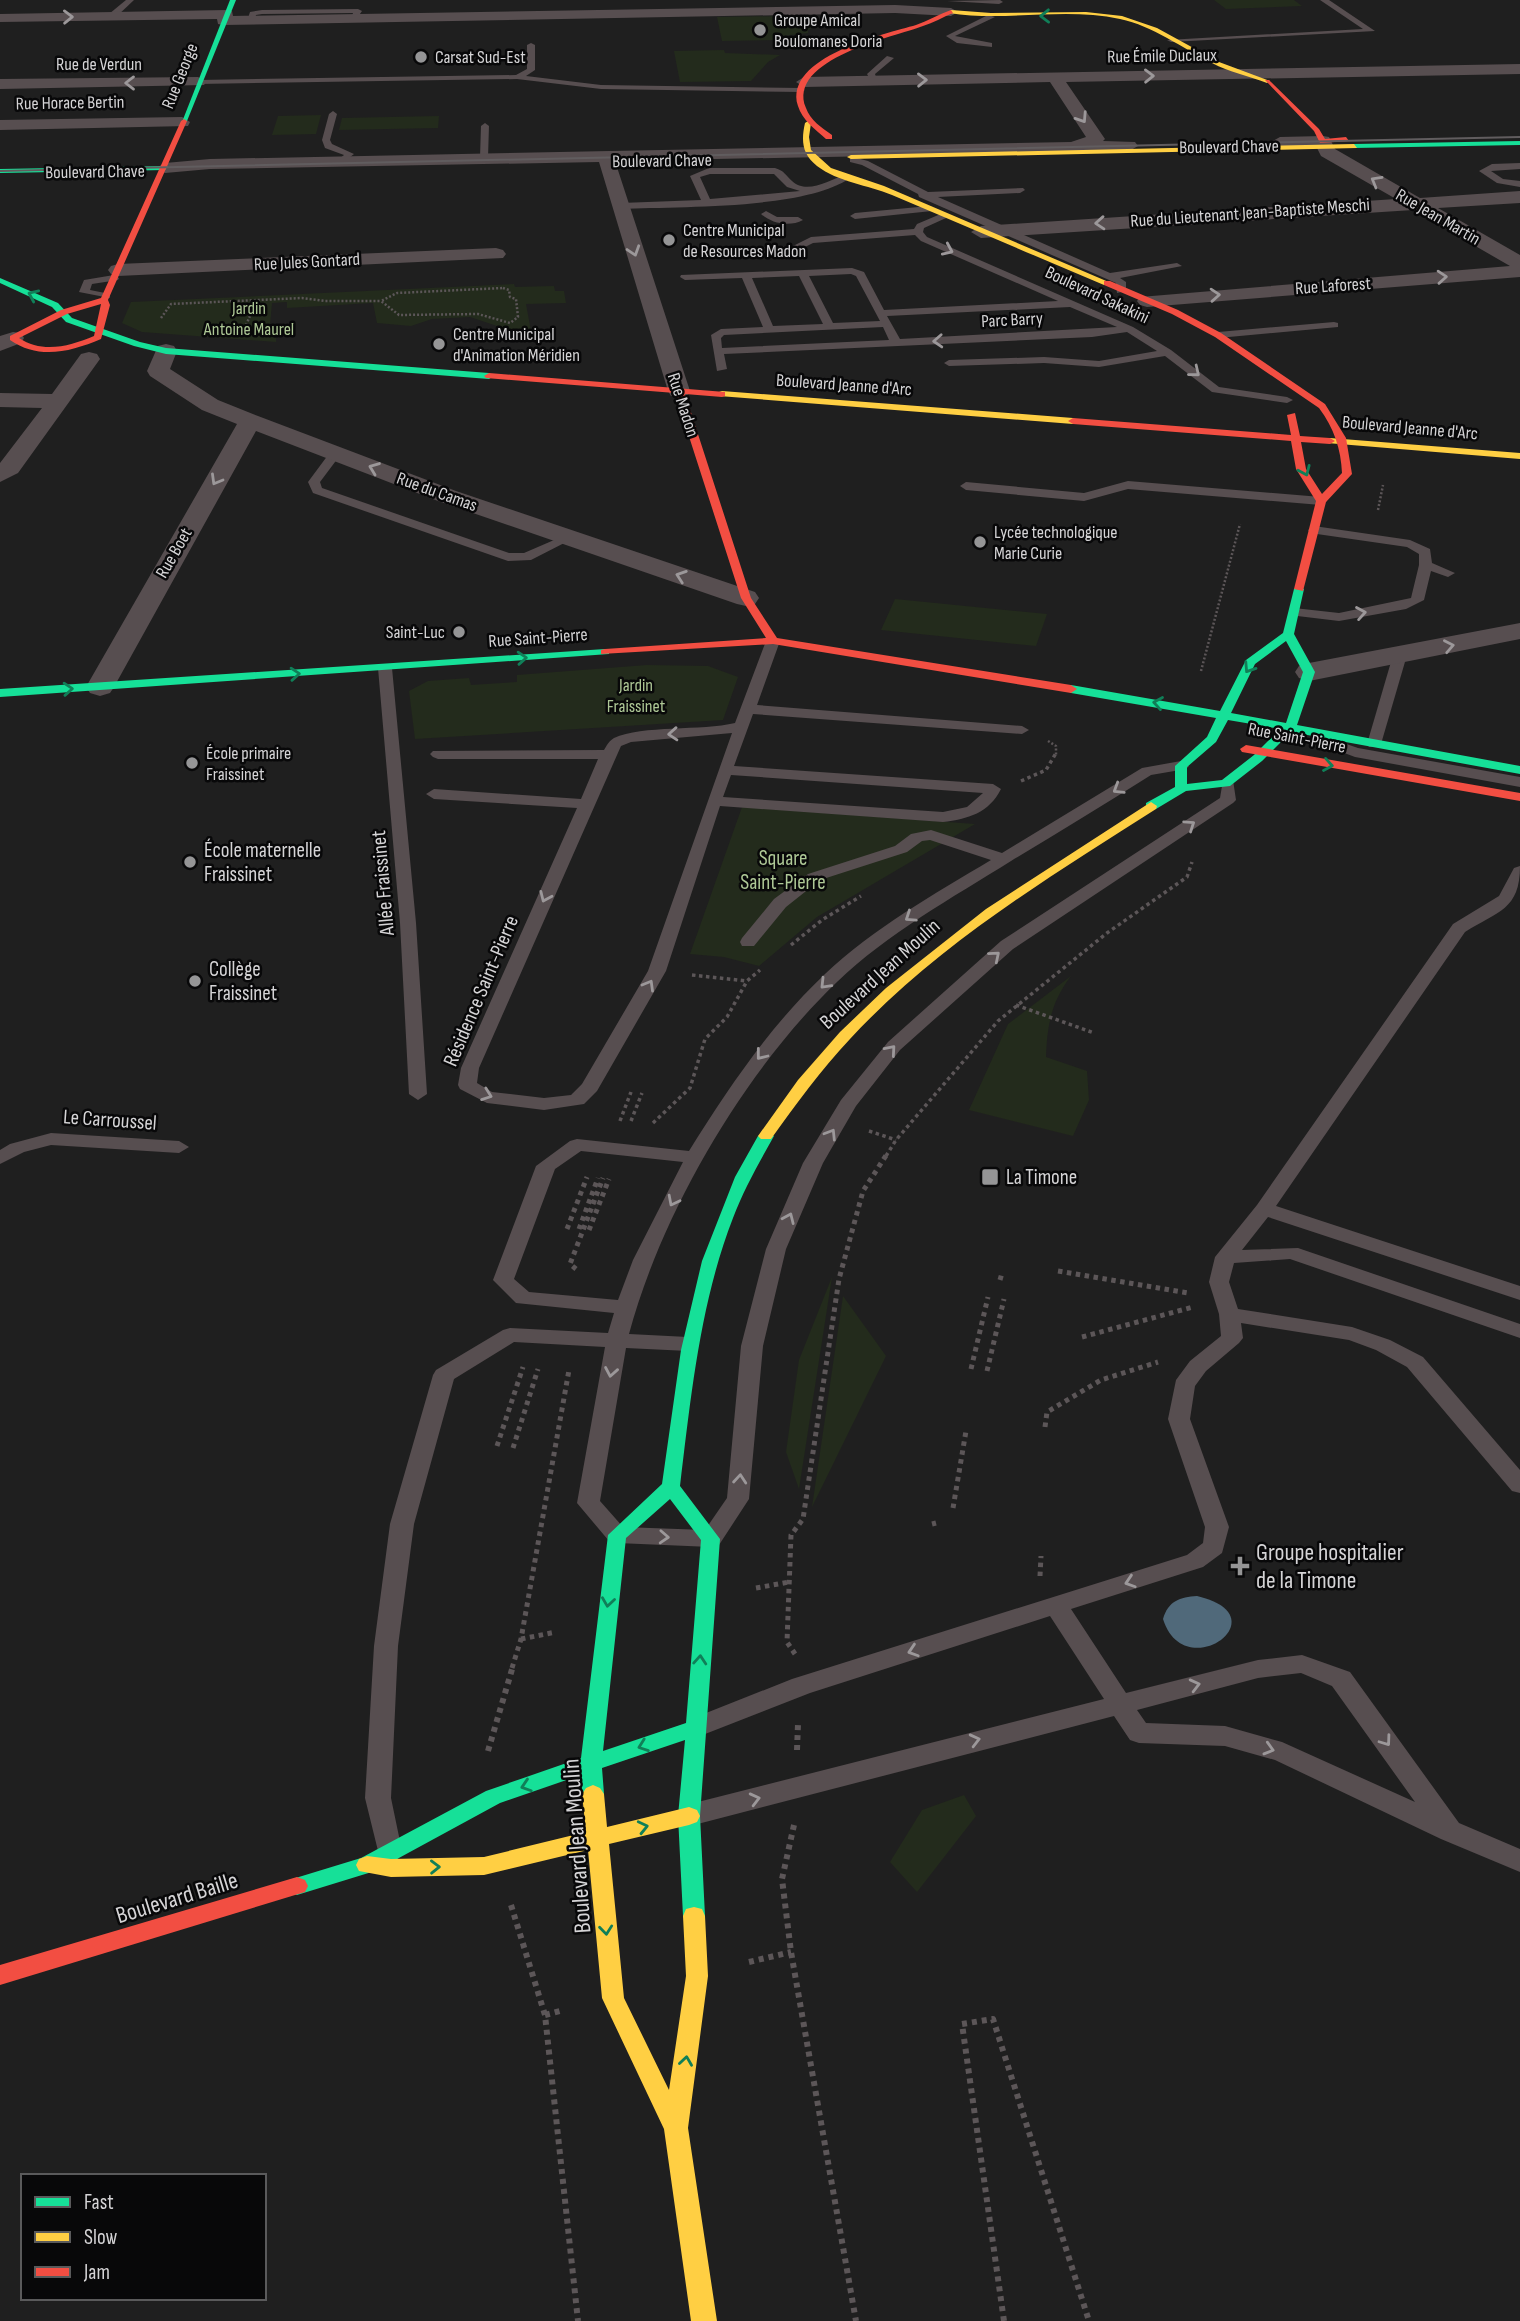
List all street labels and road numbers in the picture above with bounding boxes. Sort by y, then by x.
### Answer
street label: Rue George [157,40,203,112]
street label: Rue Émile Duclaux [1107,45,1217,67]
street label: Rue de Verdun [56,54,142,75]
street label: Rue Horace Bertin [15,92,125,114]
street label: Boulevard Chave [1179,136,1279,158]
street label: Boulevard Chave [612,150,712,172]
street label: Boulevard Chave [45,161,145,183]
street label: Rue Jean Martin [1392,184,1484,250]
street label: Rue du Lieutenant Jean-Baptiste Meschi [1130,194,1370,232]
street label: Rue Jules Gontard [253,249,361,275]
street label: Boulevard Sakakini [1042,262,1152,328]
street label: Rue Laforest [1294,273,1372,299]
street label: Parc Barry [981,308,1043,332]
street label: Rue Madon [663,370,703,440]
street label: Boulevard Jeanne d'Arc [775,370,913,400]
street label: Boulevard Jeanne d'Arc [1341,412,1479,444]
street label: Rue du Camas [394,468,480,516]
street label: Rue Boet [151,524,197,582]
street label: Rue Saint-Pierre [488,624,588,652]
street label: Rue Saint-Pierre [1246,718,1348,758]
street label: Allée Fraissinet [366,829,400,938]
street label: Résidence Saint-Pierre [438,912,524,1070]
street label: Boulevard Jean Moulin [815,913,945,1035]
street label: Le Carroussel [62,1104,158,1136]
street label: Boulevard Jean Moulin [556,1758,598,1934]
street label: Boulevard Baille [112,1866,242,1930]

